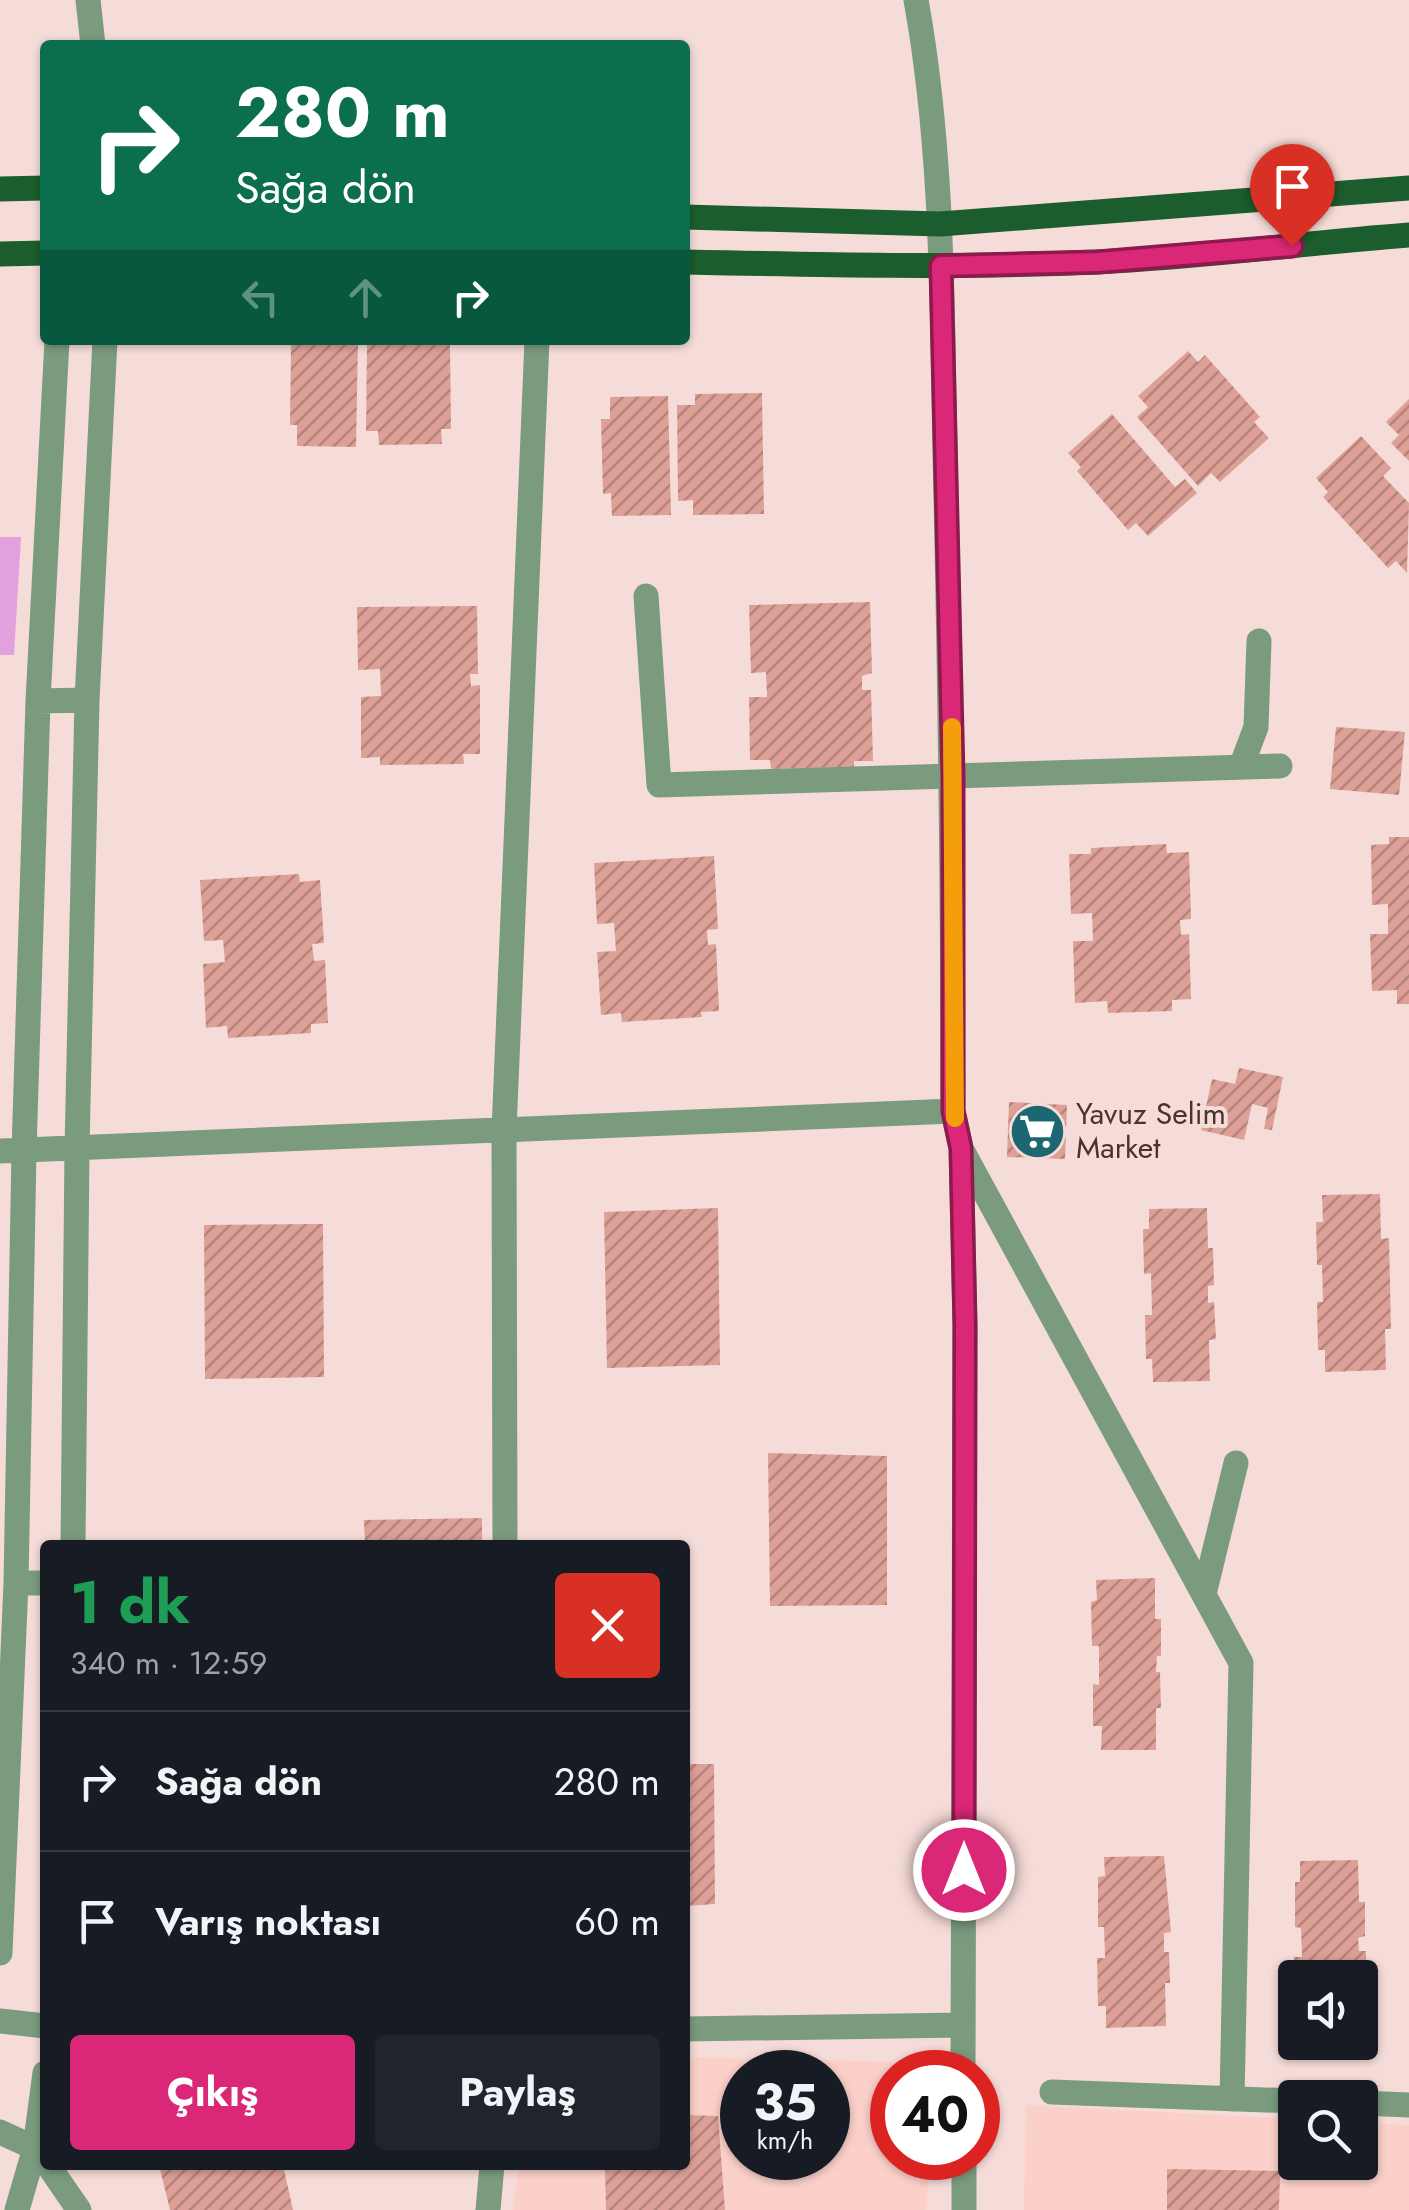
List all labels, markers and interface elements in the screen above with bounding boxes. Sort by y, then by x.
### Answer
text: 280 m [235,62,450,163]
icon: right [70,80,200,210]
pin [1250,144,1335,247]
text: Sağa dön [235,155,416,220]
icon: arrive [1265,159,1320,214]
icon: left [233,270,288,325]
icon: ahead [338,270,393,325]
icon: right [443,270,498,325]
place label: Yavuz Selim Market [1076,1092,1226,1169]
supermarket icon: Yavuz Selim Market [1007,1101,1067,1161]
text: 1 dk [70,1559,190,1646]
button: close [555,1573,660,1678]
text: 340 m · 12:59 [70,1640,267,1686]
icon: right [70,1754,125,1809]
text: Sağa dön [155,1754,322,1809]
text: 280 m [554,1754,660,1809]
position arrow [912,1818,1016,1922]
icon: arrive [70,1894,125,1949]
text: Varış noktası [155,1894,381,1949]
text: 60 m [574,1894,660,1949]
map controls [1278,1960,1378,2180]
button: sound [1278,1960,1378,2060]
button: Çıkış [70,2035,355,2150]
button: Paylaş [375,2035,660,2150]
speed limit sign: 40 [870,2050,1000,2180]
text: 35 [753,2066,817,2139]
button: search [1278,2080,1378,2180]
text: km/h [757,2122,813,2158]

